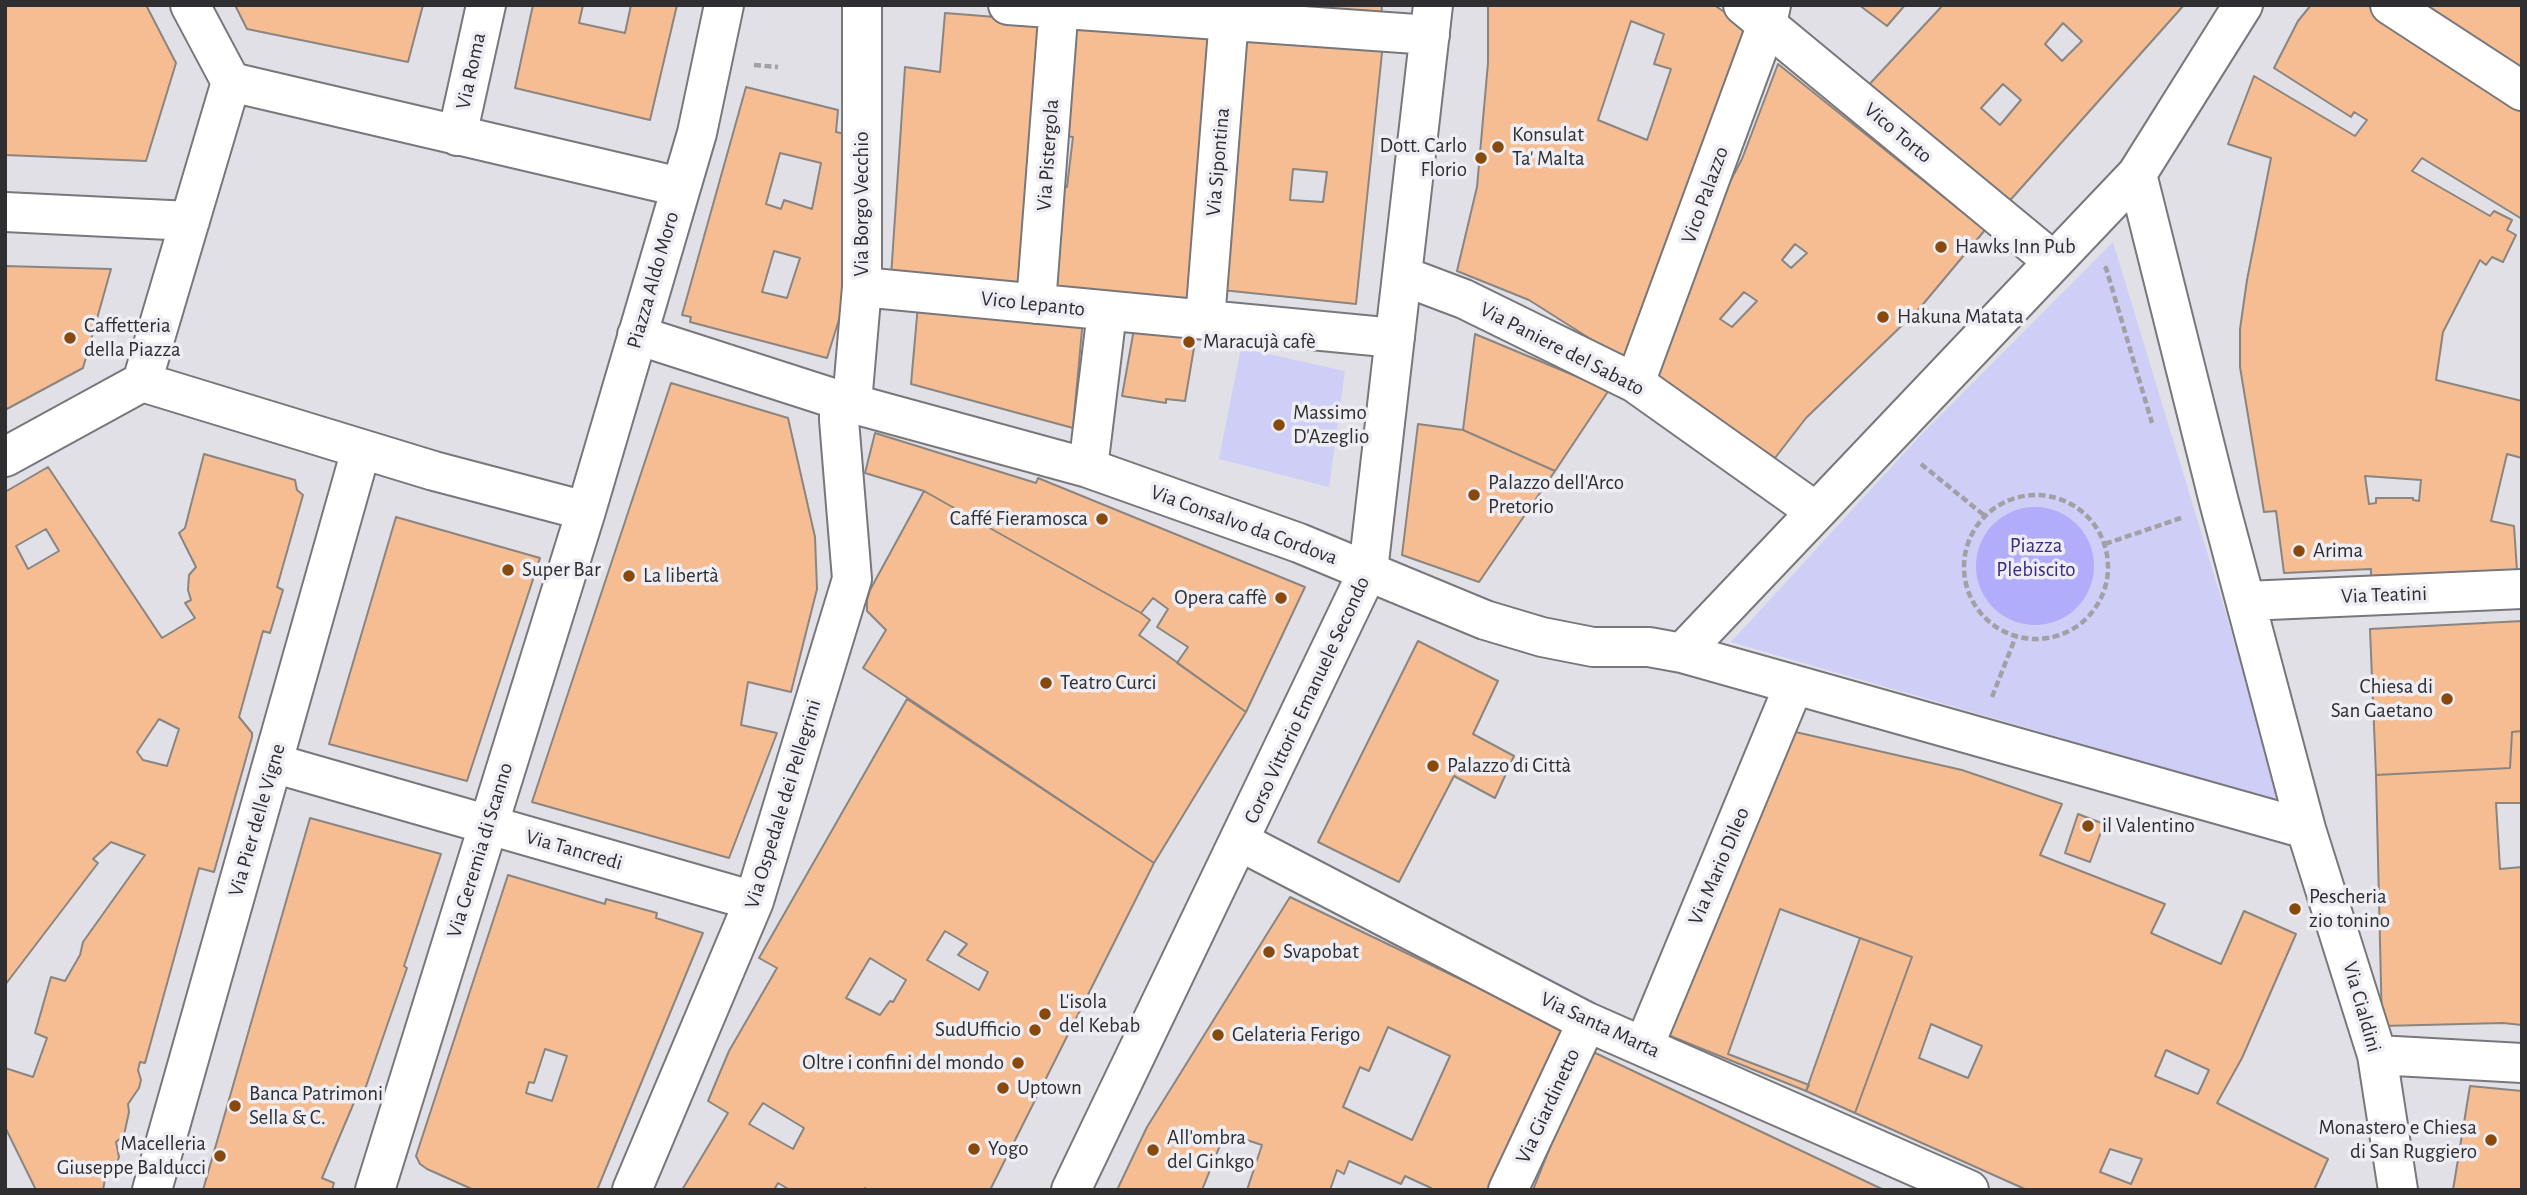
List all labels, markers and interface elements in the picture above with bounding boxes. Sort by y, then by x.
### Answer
street label: Via Roma [451,30,491,112]
street label: Vico Torto [1859,97,1937,169]
street label: Via Pistergola [1032,98,1064,212]
street label: Via Sipontina [1201,107,1235,217]
place label: Konsulat Ta' Malta [1512,122,1585,172]
street label: Via Borgo Vecchio [849,131,875,277]
place label: Dott. Carlo Florio [1379,133,1467,183]
marker: Konsulat Ta' Malta [1490,139,1506,155]
street label: Vico Palazzo [1676,143,1734,247]
marker: Dott. Carlo Florio [1473,150,1489,166]
street label: Piazza Aldo Moro [621,209,685,351]
place label: Hawks Inn Pub [1955,234,2076,260]
marker: Hawks Inn Pub [1933,239,1949,255]
street label: Vico Lepanto [980,286,1086,322]
street label: Via Paniere del Sabato [1476,297,1648,401]
place label: Hakuna Matata [1897,304,2024,330]
marker: Hakuna Matata [1875,309,1891,325]
place label: Caffetteria della Piazza [84,313,181,363]
place label: Maracujà cafè [1203,329,1316,355]
marker: Caffetteria della Piazza [62,330,78,346]
marker: Maracujà cafè [1181,334,1197,350]
place label: Massimo D'Azeglio [1293,400,1369,450]
marker: Massimo D'Azeglio [1271,417,1287,433]
place label: Palazzo dell'Arco Pretorio [1488,470,1624,520]
street label: Via Consalvo da Cordova [1147,479,1341,571]
marker: Palazzo dell'Arco Pretorio [1466,487,1482,503]
place label: Caffé Fieramosca [950,506,1088,532]
marker: Caffé Fieramosca [1094,511,1110,527]
park label: Piazza Plebiscito [1996,533,2076,583]
place label: Arima [2313,538,2363,564]
marker: Arima [2291,543,2307,559]
place label: Super Bar [522,557,601,583]
marker: Super Bar [500,562,516,578]
place label: La libertà [643,563,719,589]
marker: La libertà [621,568,637,584]
street label: Corso Vittorio Emanuele Secondo [1239,572,1375,828]
street label: Via Teatini [2341,581,2427,609]
place label: Opera caffè [1174,585,1267,611]
marker: Opera caffè [1273,590,1289,606]
place label: Teatro Curci [1060,670,1157,696]
place label: Chiesa di San Gaetano [2331,674,2433,724]
marker: Teatro Curci [1038,675,1054,691]
marker: Chiesa di San Gaetano [2439,691,2455,707]
street label: Via Ospedale dei Pellegrini [739,696,827,912]
street label: Via Pier delle Vigne [223,741,291,899]
place label: Palazzo di Città [1447,753,1571,779]
marker: Palazzo di Città [1425,758,1441,774]
street label: Via Geremia di Scanno [441,760,519,940]
street label: Via Mario Dileo [1683,803,1755,929]
place label: il Valentino [2102,813,2195,839]
marker: il Valentino [2080,818,2096,834]
street label: Via Tancredi [523,824,625,876]
place label: Pescheria zio tonino [2309,884,2390,934]
marker: Pescheria zio tonino [2287,901,2303,917]
place label: Svapobat [1283,939,1359,965]
marker: Svapobat [1261,944,1277,960]
street label: Via Cialdini [2337,959,2387,1055]
street label: Via Santa Marta [1536,986,1664,1064]
place label: L'isola del Kebab [1059,989,1140,1039]
marker: L'isola del Kebab [1037,1006,1053,1022]
place label: SudUfficio [935,1017,1021,1043]
marker: SudUfficio [1027,1022,1043,1038]
place label: Gelateria Ferigo [1232,1022,1360,1048]
marker: Gelateria Ferigo [1210,1027,1226,1043]
street label: Via Giardinetto [1510,1045,1586,1167]
place label: Oltre i confini del mondo [802,1050,1004,1076]
marker: Oltre i confini del mondo [1010,1055,1026,1071]
place label: Uptown [1017,1075,1082,1101]
marker: Uptown [995,1080,1011,1096]
place label: Banca Patrimoni Sella & C. [249,1081,383,1131]
marker: Banca Patrimoni Sella & C. [227,1098,243,1114]
place label: Monastero e Chiesa di San Ruggiero [2319,1115,2477,1165]
place label: All'ombra del Ginkgo [1167,1125,1254,1175]
place label: Macelleria Giuseppe Balducci [57,1131,206,1181]
marker: Monastero e Chiesa di San Ruggiero [2483,1132,2499,1148]
place label: Yogo [988,1136,1029,1162]
marker: Yogo [966,1141,982,1157]
marker: All'ombra del Ginkgo [1145,1142,1161,1158]
marker: Macelleria Giuseppe Balducci [212,1148,228,1164]

